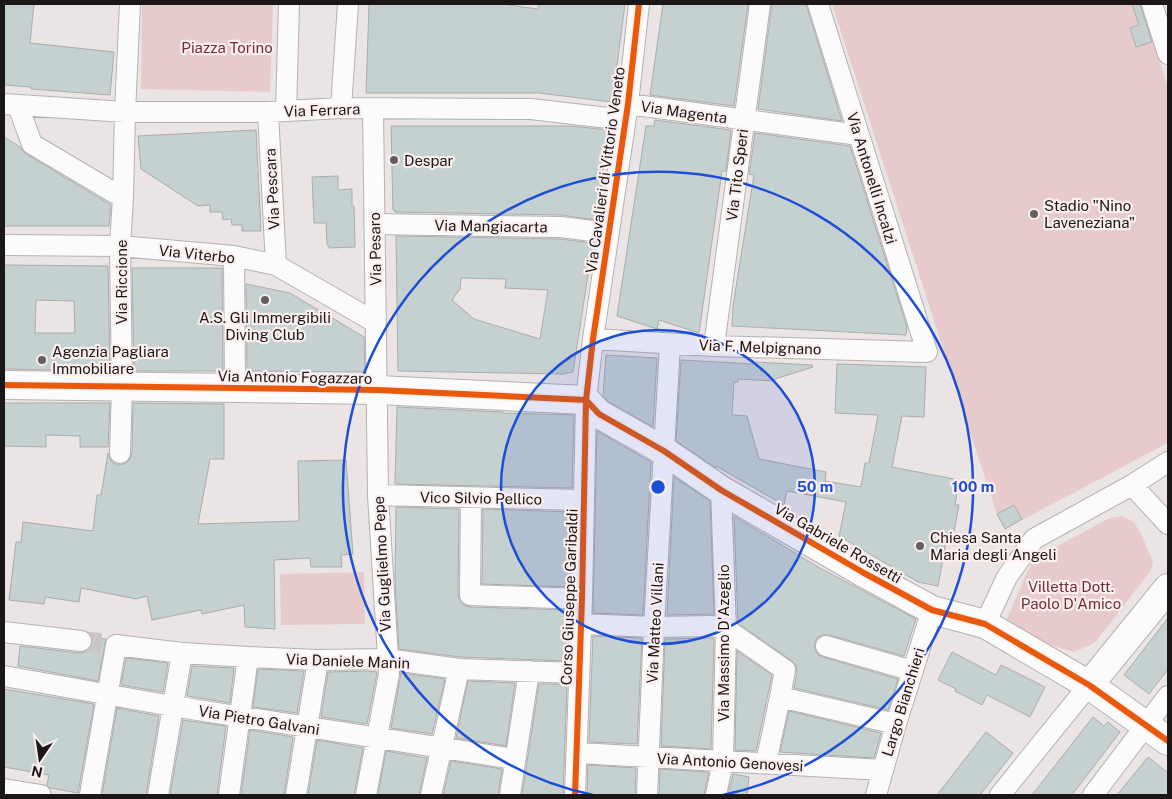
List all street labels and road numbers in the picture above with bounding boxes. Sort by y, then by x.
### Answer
street label: Via Cavalieri di Vittorio Veneto [582,66,628,274]
street label: Via Magenta [640,98,728,126]
street label: Via Ferrara [283,100,361,120]
street label: Via Antonelli Incalzi [844,110,900,246]
street label: Via Tito Speri [723,128,751,222]
street label: Via Pescara [261,148,283,230]
street label: Via Pesaro [366,212,384,286]
street label: Via Mangiacarta [434,217,548,235]
street label: Via Riccione [113,239,130,325]
street label: Via Viterbo [158,242,236,266]
street label: Via F. Melpignano [698,336,822,358]
street label: Via Antonio Fogazzaro [217,367,373,387]
street label: Vico Silvio Pellico [420,488,542,508]
street label: Via Guglielmo Pepe [370,496,394,632]
street label: Via Gabriele Rossetti [771,500,905,586]
street label: Corso Giuseppe Garibaldi [557,508,581,686]
street label: Via Matteo Villani [643,562,667,684]
street label: Via Massimo D'Azeglio [715,564,732,722]
street label: Largo Bianchieri [878,646,928,758]
street label: Via Daniele Manin [286,650,410,672]
street label: Via Pietro Galvani [197,702,321,738]
street label: Via Antonio Genovesi [656,750,804,774]

